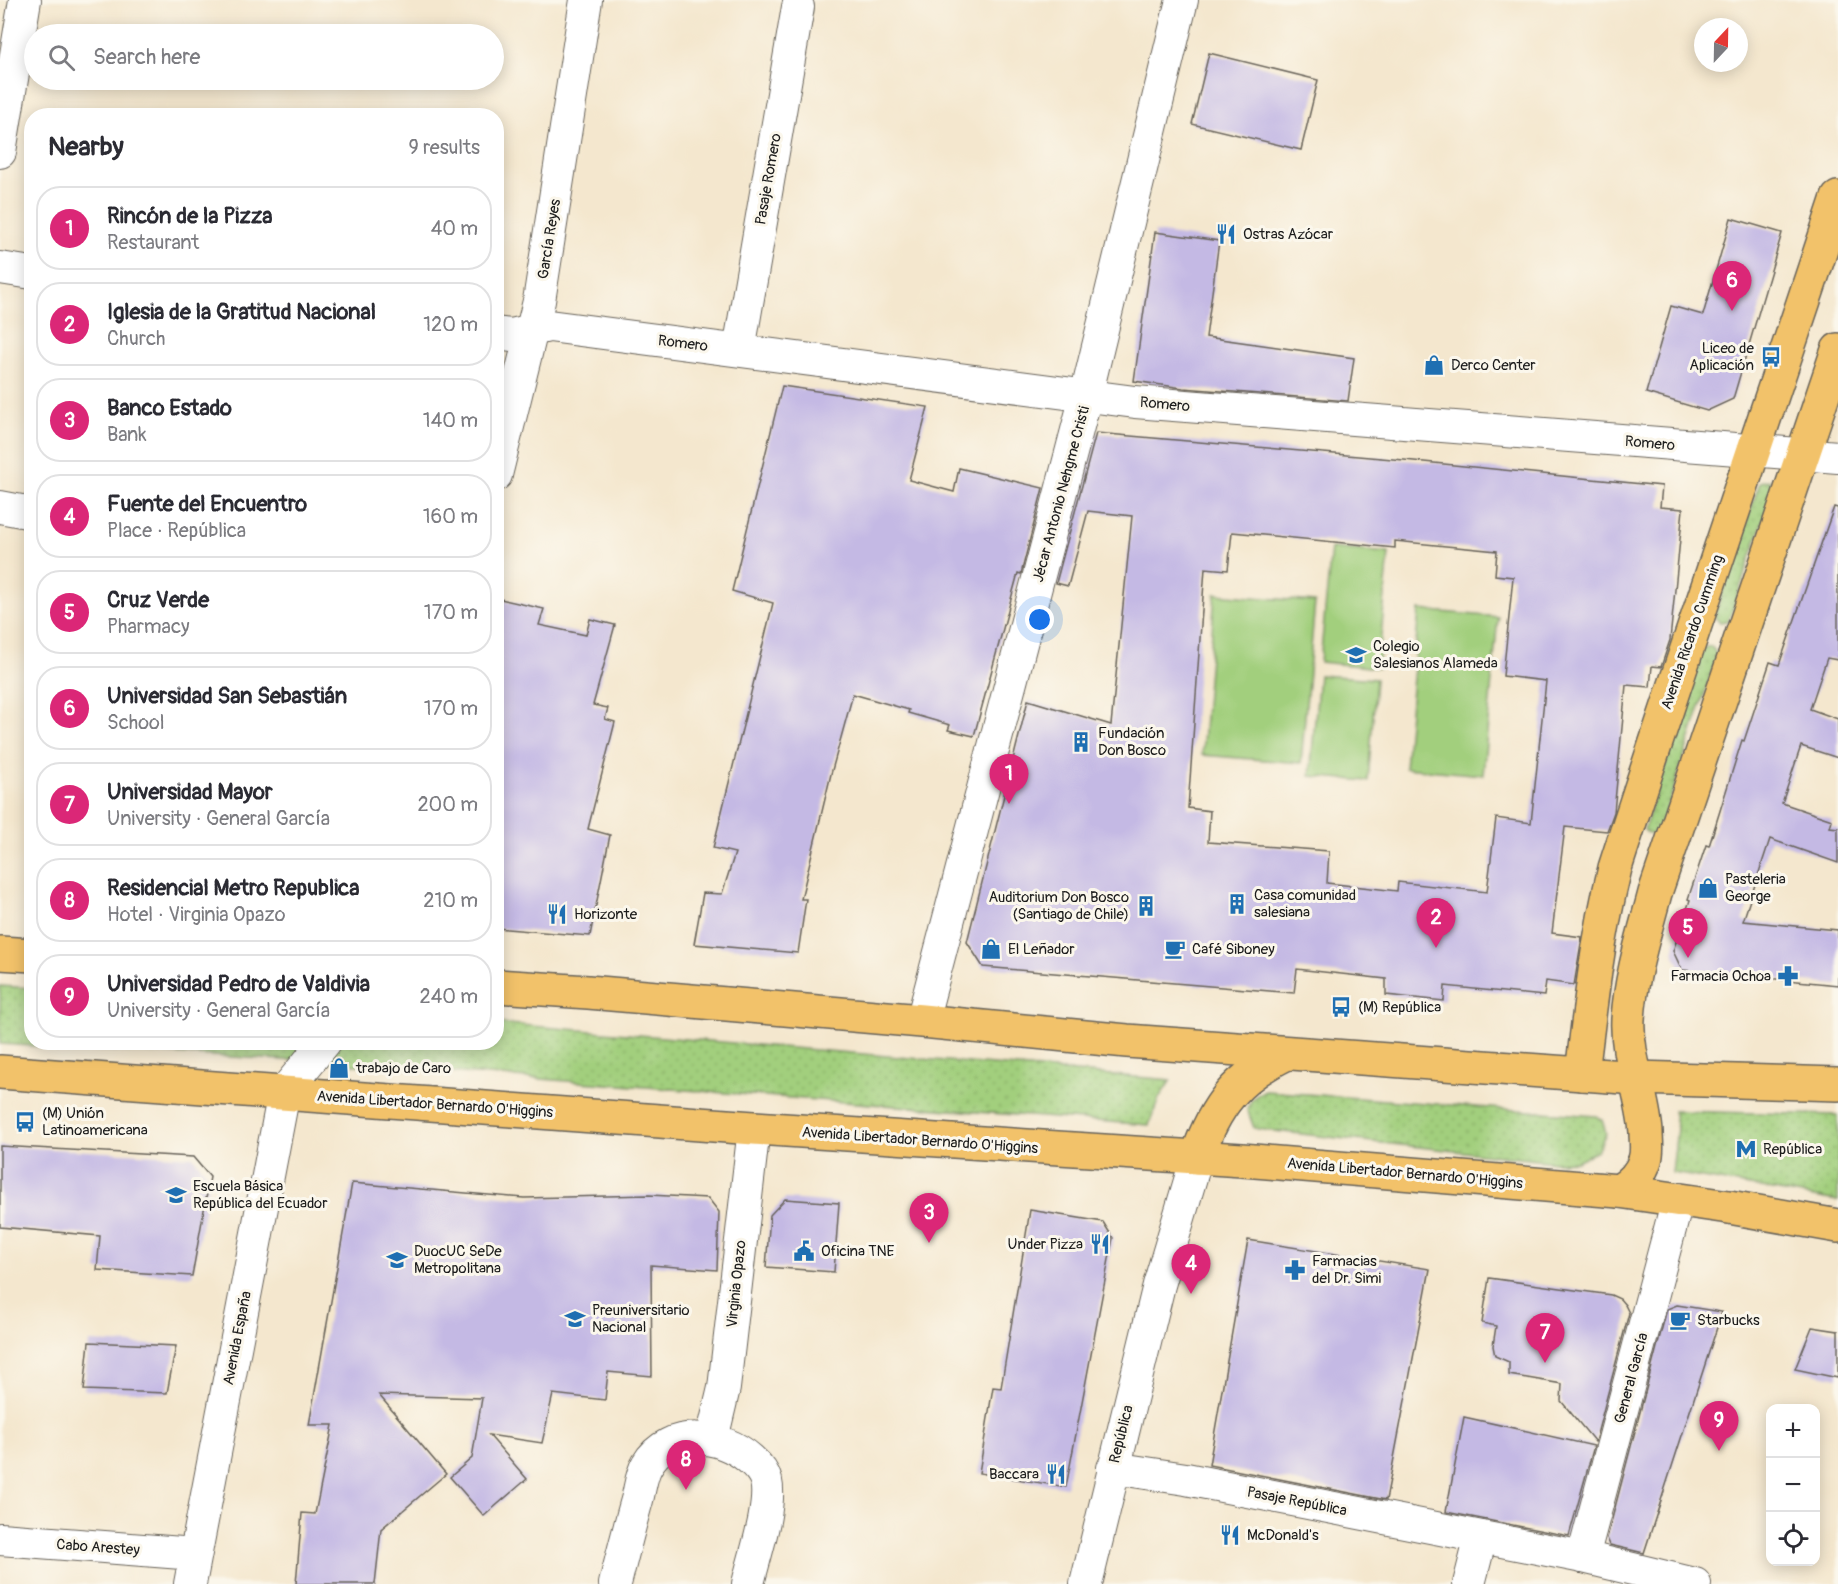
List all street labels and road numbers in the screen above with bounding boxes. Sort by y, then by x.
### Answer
street label: Pasaje Romero [751,132,786,226]
street label: García Reyes [534,197,565,280]
street label: Romero [657,331,709,356]
street label: Romero [1139,393,1191,416]
street label: Jécar Antonio Nehgme Cristi [1029,404,1094,584]
street label: Romero [1624,432,1676,455]
street label: Avenida Ricardo Cumming [1657,552,1728,712]
street label: Avenida Libertador Bernardo O'Higgins [316,1087,554,1122]
street label: Avenida Libertador Bernardo O'Higgins [801,1123,1039,1158]
street label: Avenida Libertador Bernardo O'Higgins [1286,1154,1524,1193]
street label: Virginia Opazo [722,1239,751,1329]
street label: Avenida España [219,1289,256,1387]
street label: General García [1610,1331,1653,1426]
street label: República [1105,1403,1138,1465]
street label: Pasaje República [1245,1482,1349,1521]
street label: Cabo Arestey [56,1535,141,1560]

